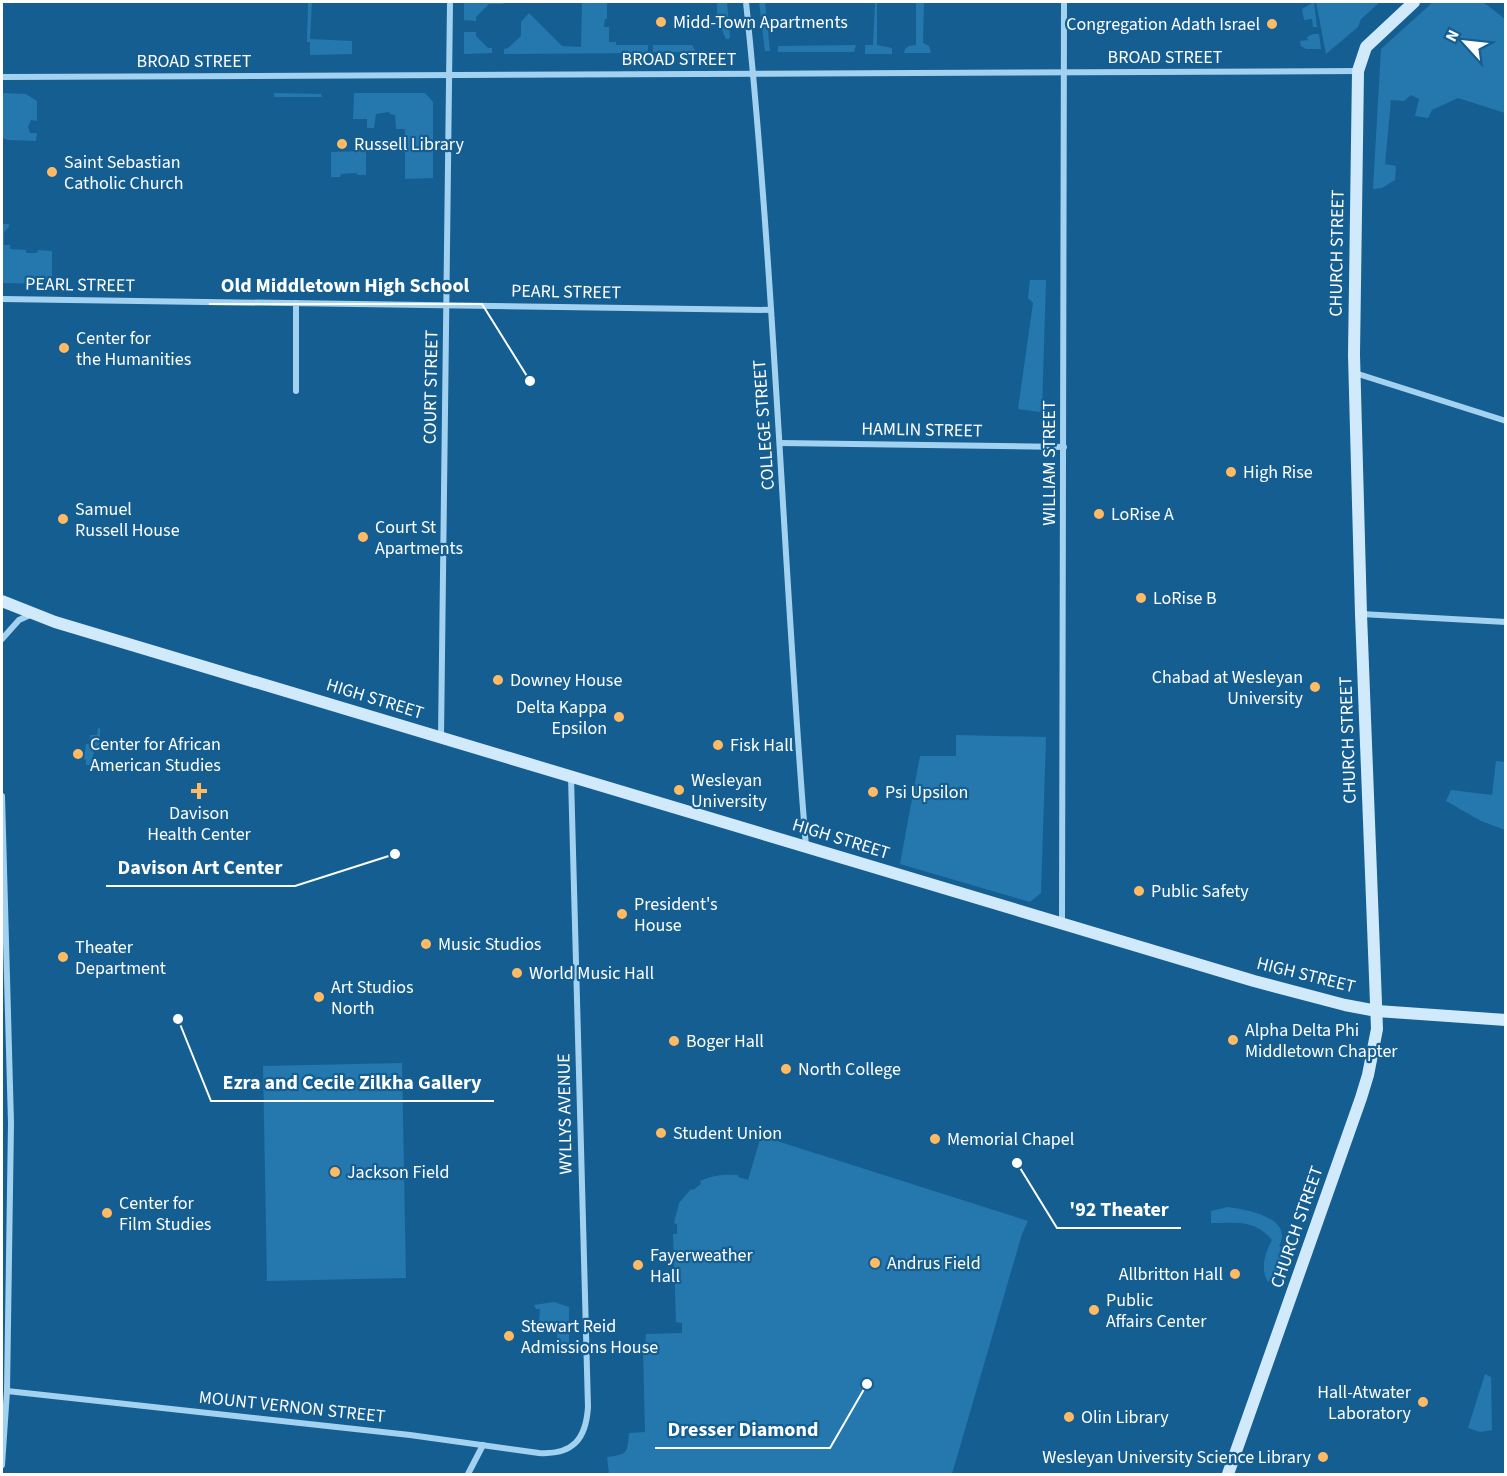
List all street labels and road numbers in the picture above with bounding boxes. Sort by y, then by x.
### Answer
street label: BROAD STREET [1108,45,1223,70]
street label: BROAD STREET [622,47,737,72]
street label: BROAD STREET [137,49,252,74]
street label: CHURCH STREET [1323,189,1351,317]
street label: PEARL STREET [25,272,135,298]
street label: PEARL STREET [511,279,621,305]
street label: COURT STREET [418,329,445,444]
street label: COLLEGE STREET [747,359,781,491]
street label: WILLIAM STREET [1037,400,1062,526]
street label: HAMLIN STREET [861,416,983,444]
street label: HIGH STREET [323,672,427,726]
street label: CHURCH STREET [1333,676,1363,804]
street label: HIGH STREET [789,812,893,866]
street label: HIGH STREET [1254,951,1358,999]
street label: WYLLYS AVENUE [551,1053,579,1175]
street label: CHURCH STREET [1264,1162,1330,1291]
street label: MOUNT VERNON STREET [198,1385,387,1429]

